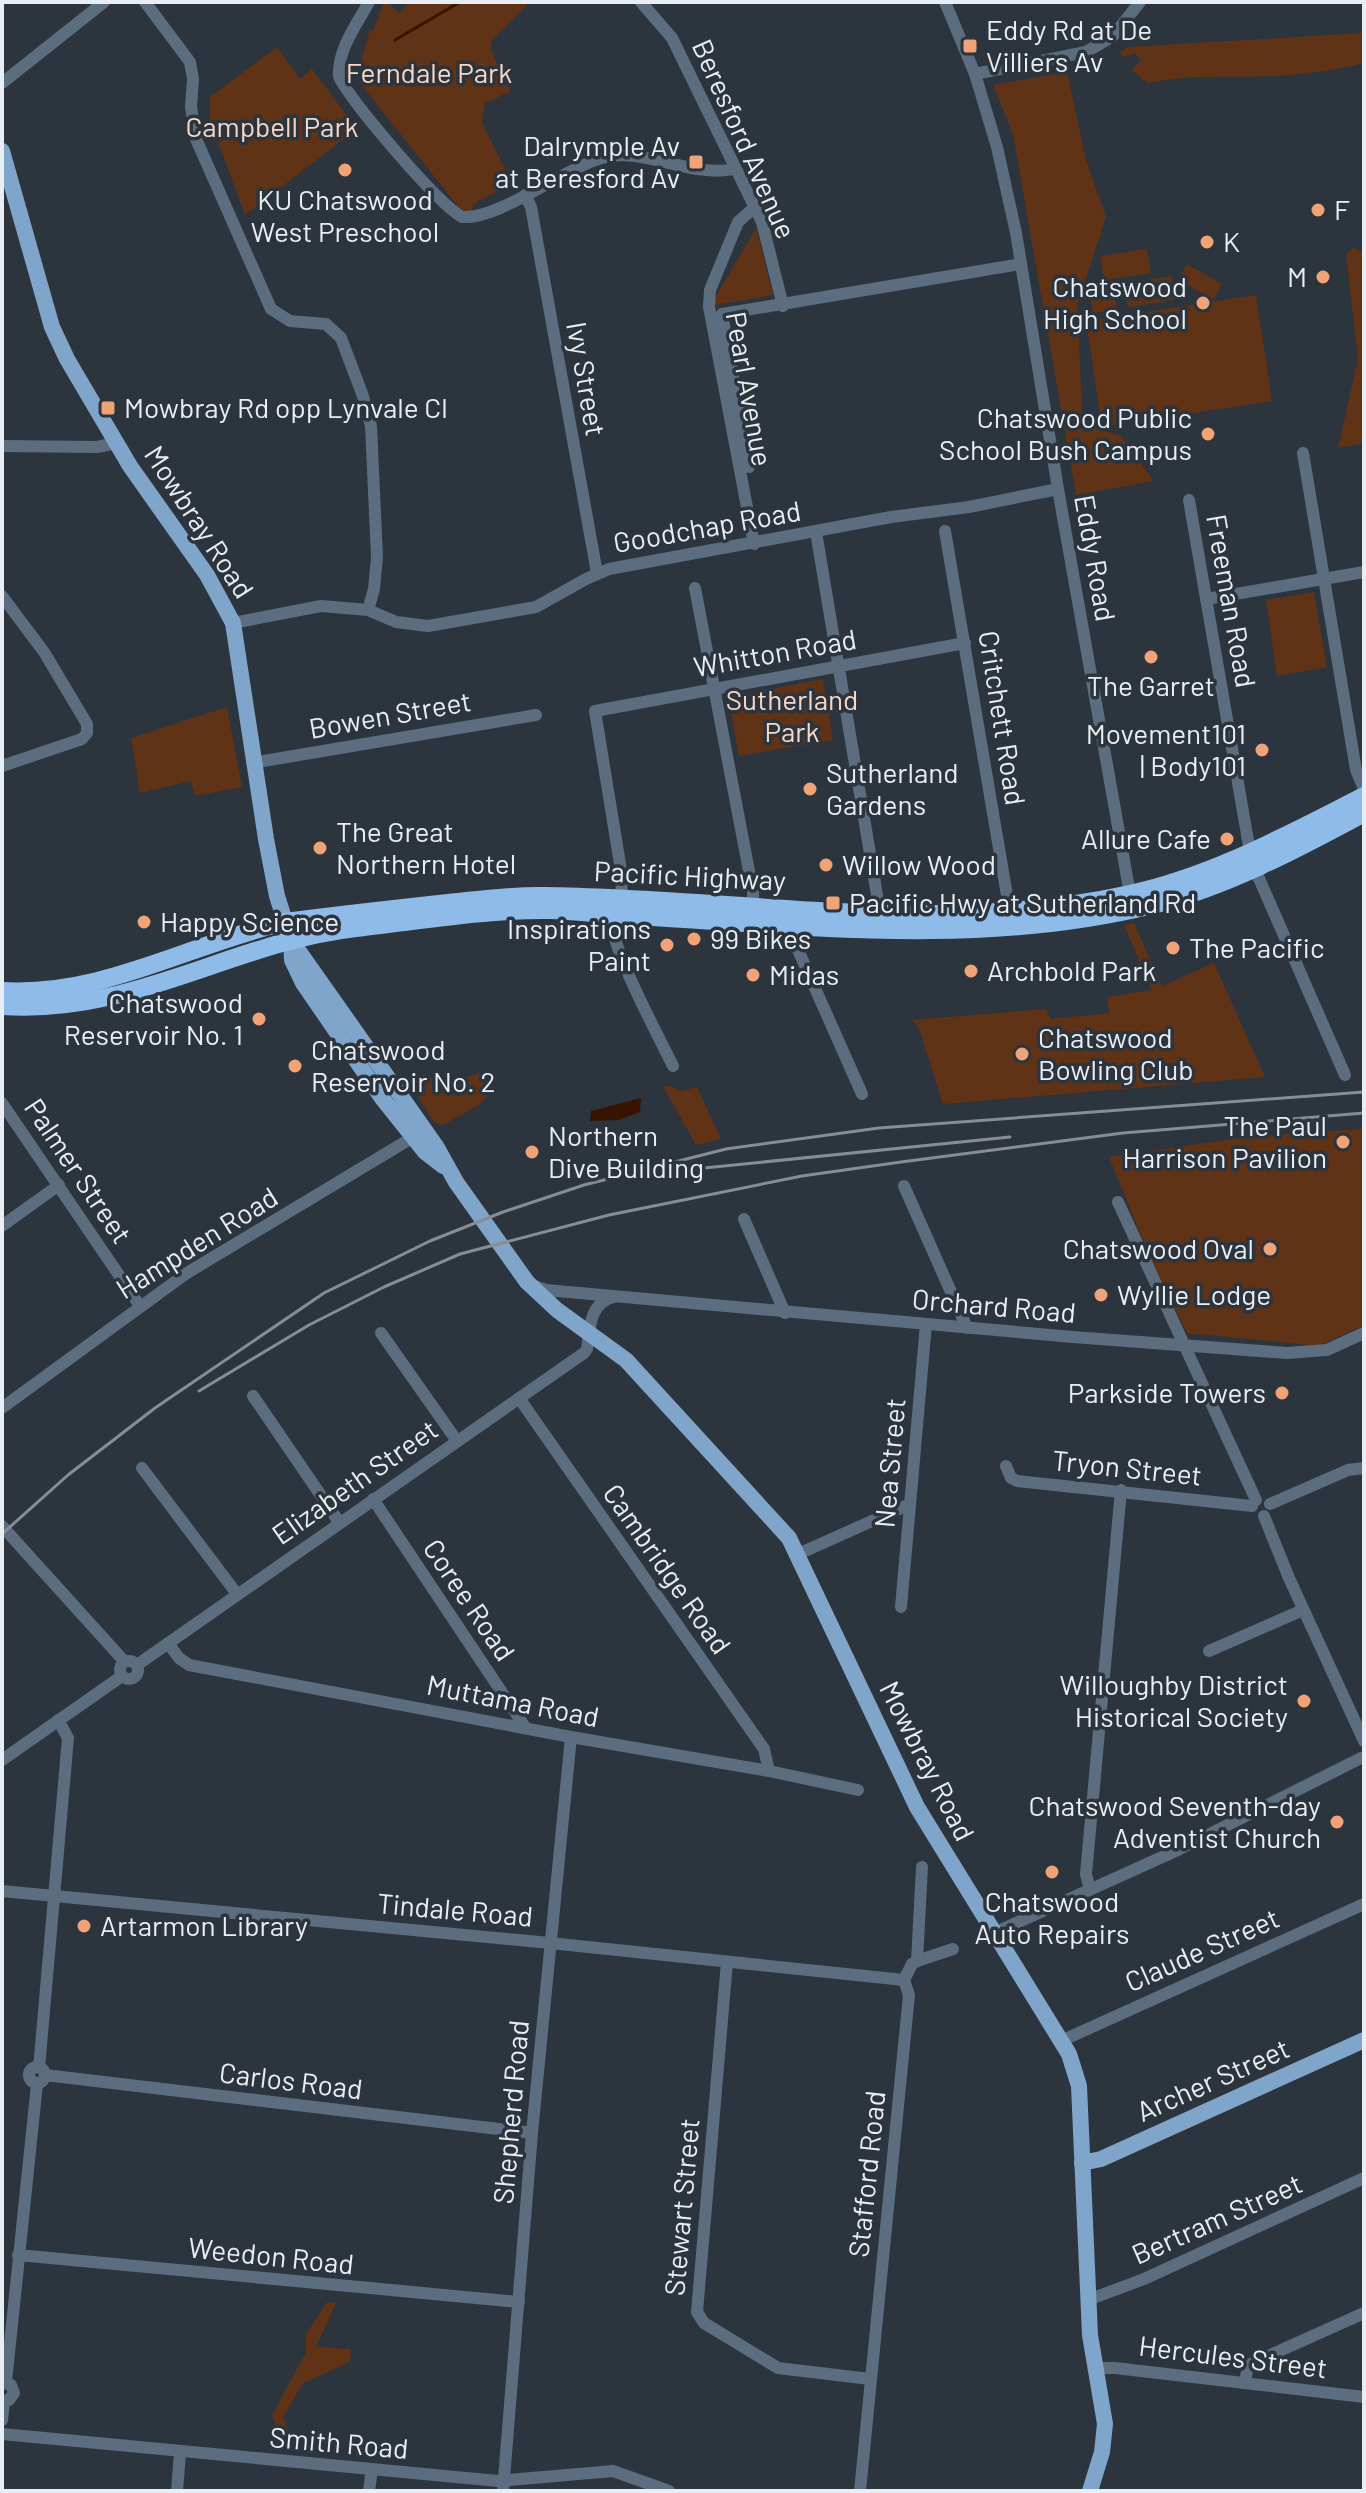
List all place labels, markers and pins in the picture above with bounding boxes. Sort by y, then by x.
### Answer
place label: Eddy Rd at De Villiers Av [986,12,1152,78]
marker: Eddy Rd at De Villiers Av [961,37,979,55]
place label: Dalrymple Av at Beresford Av [495,128,680,194]
marker: Dalrymple Av at Beresford Av [687,153,705,171]
marker: KU Chatswood West Preschool [336,161,354,179]
place label: KU Chatswood West Preschool [251,182,439,248]
place label: F [1334,192,1350,226]
marker: F [1309,201,1327,219]
place label: K [1223,224,1240,258]
marker: K [1198,233,1216,251]
place label: M [1287,259,1307,293]
marker: M [1314,268,1332,286]
place label: Chatswood High School [1043,269,1187,335]
marker: Chatswood High School [1194,294,1212,312]
place label: Mowbray Rd opp Lynvale Cl [124,390,448,424]
marker: Mowbray Rd opp Lynvale Cl [99,399,117,417]
place label: Chatswood Public School Bush Campus [939,400,1192,466]
marker: Chatswood Public School Bush Campus [1199,425,1217,443]
marker: The Garret [1142,648,1160,666]
place label: The Garret [1087,668,1215,702]
place label: Movement101 | Body101 [1086,716,1246,782]
marker: Movement101 | Body101 [1253,741,1271,759]
place label: Sutherland Gardens [826,755,959,821]
marker: Sutherland Gardens [801,780,819,798]
place label: The Great Northern Hotel [336,814,516,880]
place label: Allure Cafe [1081,821,1211,855]
marker: Allure Cafe [1218,830,1236,848]
marker: The Great Northern Hotel [311,839,329,857]
place label: Willow Wood [842,847,996,881]
marker: Willow Wood [817,856,835,874]
place label: Pacific Hwy at Sutherland Rd [849,885,1196,919]
marker: Pacific Hwy at Sutherland Rd [824,894,842,912]
place label: Happy Science [160,904,339,938]
place label: Inspirations Paint [507,911,651,977]
marker: Happy Science [135,913,153,931]
place label: 99 Bikes [710,921,811,955]
marker: 99 Bikes [685,930,703,948]
place label: The Pacific [1189,930,1325,964]
marker: Inspirations Paint [658,936,676,954]
marker: The Pacific [1164,939,1182,957]
place label: Archbold Park [987,953,1156,987]
place label: Midas [769,957,839,991]
marker: Archbold Park [962,962,980,980]
marker: Midas [744,966,762,984]
place label: Chatswood Reservoir No. 1 [64,985,243,1051]
marker: Chatswood Reservoir No. 1 [250,1010,268,1028]
place label: Chatswood Bowling Club [1038,1020,1193,1086]
place label: Chatswood Reservoir No. 2 [311,1032,495,1098]
marker: Chatswood Bowling Club [1013,1045,1031,1063]
marker: Chatswood Reservoir No. 2 [286,1057,304,1075]
place label: The Paul Harrison Pavilion [1122,1108,1327,1174]
place label: Northern Dive Building [548,1118,704,1184]
marker: The Paul Harrison Pavilion [1334,1133,1352,1151]
marker: Northern Dive Building [523,1143,541,1161]
place label: Chatswood Oval [1063,1231,1254,1265]
marker: Chatswood Oval [1261,1240,1279,1258]
place label: Wyllie Lodge [1117,1277,1271,1311]
marker: Wyllie Lodge [1092,1286,1110,1304]
place label: Parkside Towers [1068,1375,1266,1409]
marker: Parkside Towers [1273,1384,1291,1402]
place label: Willoughby District Historical Society [1059,1667,1288,1733]
marker: Willoughby District Historical Society [1295,1692,1313,1710]
place label: Chatswood Seventh-day Adventist Church [1029,1788,1321,1854]
marker: Chatswood Seventh-day Adventist Church [1328,1813,1346,1831]
marker: Chatswood Auto Repairs [1043,1863,1061,1881]
place label: Chatswood Auto Repairs [974,1884,1130,1950]
place label: Artarmon Library [100,1908,308,1942]
marker: Artarmon Library [75,1917,93,1935]

